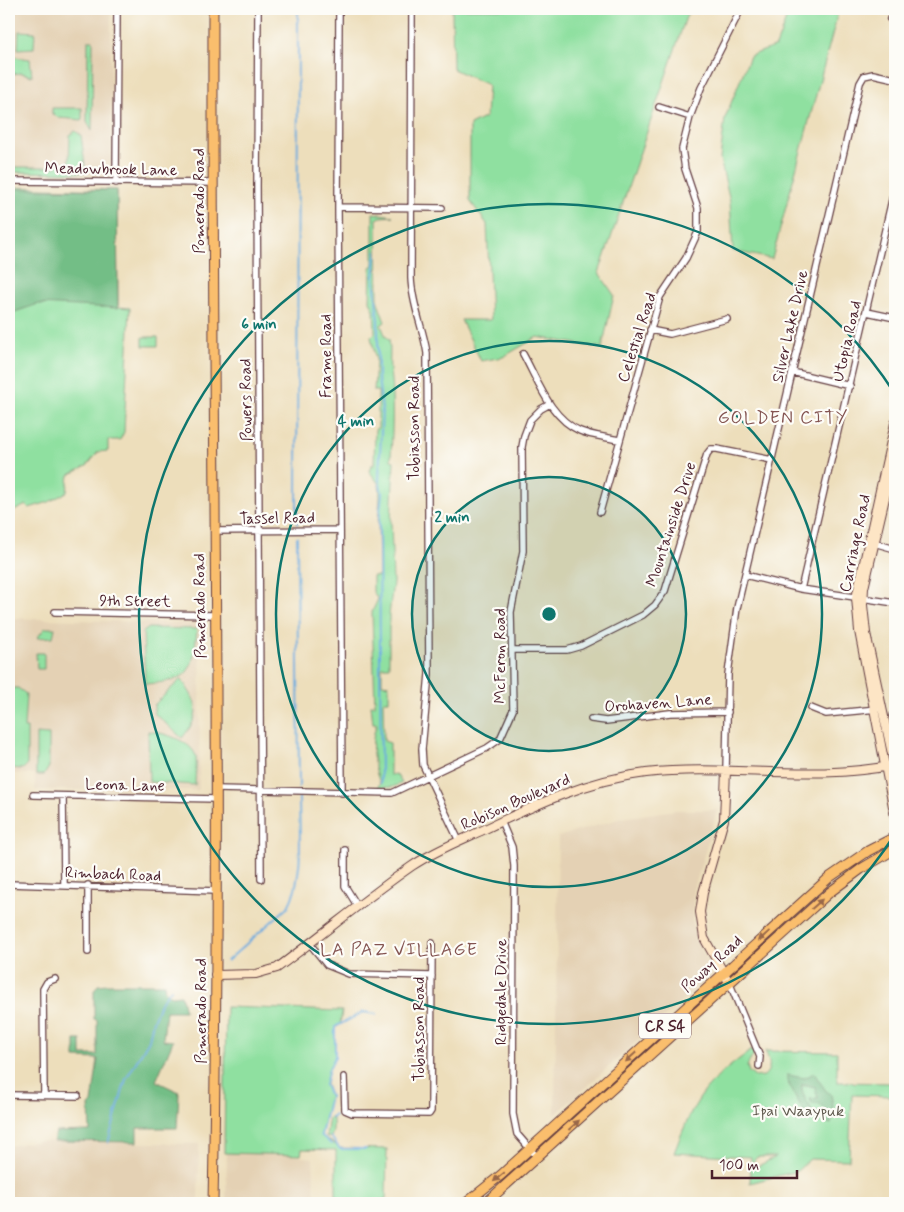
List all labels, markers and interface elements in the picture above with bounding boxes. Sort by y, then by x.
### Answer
street label: Pomerado Road [189,148,210,254]
street label: Meadowbrook Lane [45,158,178,181]
street label: Silver Lake Drive [767,267,814,385]
street label: Celestial Road [613,290,662,385]
street label: Utopia Road [828,299,867,384]
street label: Frame Road [316,314,337,398]
text: 6 min [241,315,277,335]
street label: Powers Road [235,358,258,442]
street label: Tobiasson Road [404,376,425,480]
district label: GOLDEN CITY [718,406,848,430]
text: 4 min [338,412,374,432]
street label: Mountainside Drive [641,459,702,590]
street label: Carriage Road [835,492,876,594]
street label: Tassel Road [239,507,315,530]
text: 2 min [434,508,470,528]
street label: Pomerado Road [189,553,212,659]
street label: 9th Street [99,590,171,613]
centre of rings [540,605,558,623]
street label: McFeron Road [490,608,511,704]
street label: Orohaven Lane [604,689,713,718]
street label: Robison Boulevard [458,769,573,836]
street label: Leona Lane [85,774,165,797]
street label: Rimbach Road [64,862,162,887]
one-way arrow [811,898,823,910]
one-way arrow [758,930,770,942]
street label: Poway Road [677,931,747,997]
district label: LA PAZ VILLAGE [320,938,478,962]
street label: Ridgedale Drive [491,938,513,1045]
street label: Pomerado Road [191,958,212,1064]
street label: Tobiasson Road [409,977,430,1081]
road number: CR S4 [639,1014,691,1038]
one-way arrow [625,1051,637,1063]
park label: Ipai Waaypuk [752,1101,844,1122]
one-way arrow [567,1119,579,1131]
scale bar [712,1147,796,1179]
text: 100 m [719,1156,759,1176]
one-way arrow [492,1171,505,1182]

